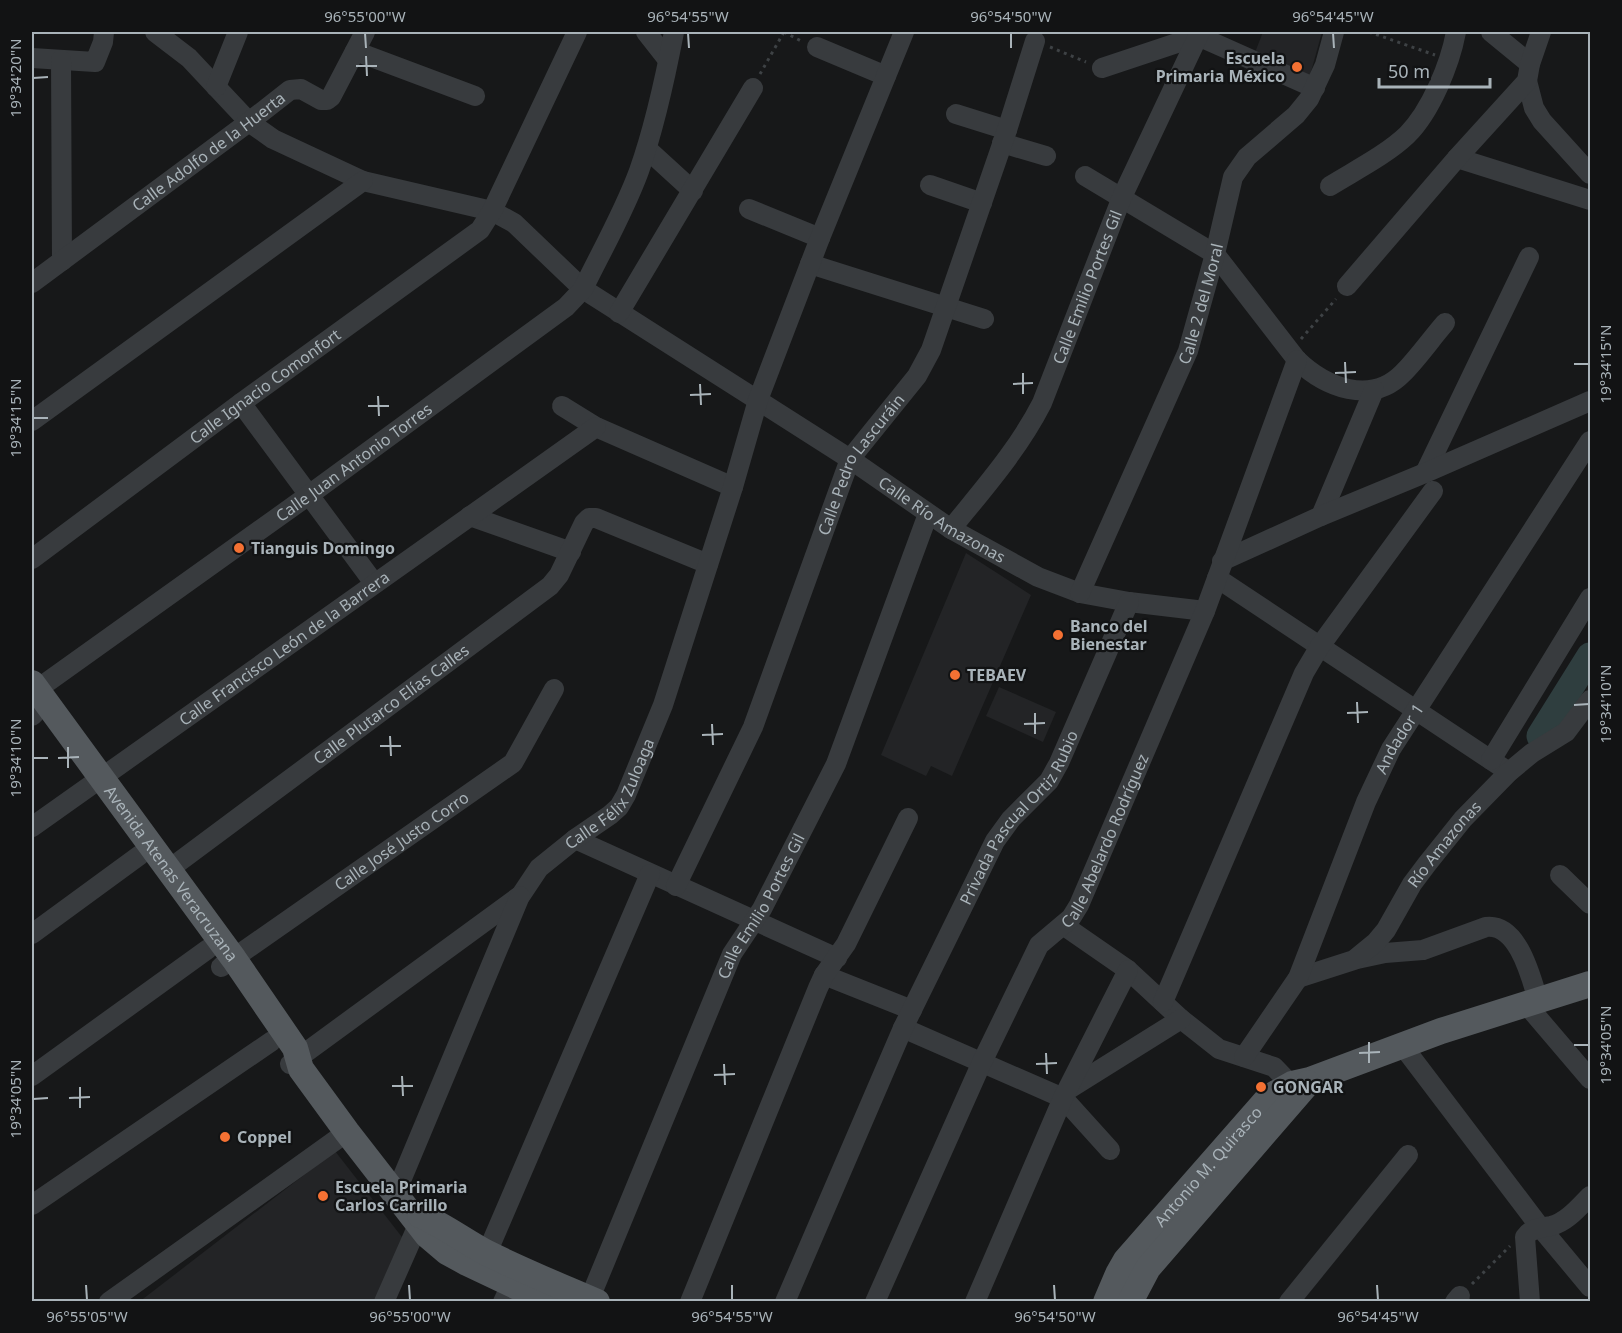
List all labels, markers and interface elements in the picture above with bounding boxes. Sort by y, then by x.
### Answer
text: 96°55'00"W [324,6,406,26]
text: 96°54'55"W [647,6,729,26]
text: 96°54'50"W [970,6,1052,26]
text: 96°54'45"W [1292,6,1374,26]
text: 19°34'20"N [5,39,25,117]
place label: Escuela Primaria México [1156,47,1285,87]
scale bar [1379,51,1490,89]
text: 50 m [1388,59,1430,83]
marker: Escuela Primaria México [1290,60,1304,74]
street label: Calle Adolfo de la Huerta [127,87,290,216]
street label: Calle Emilio Portes Gil [1047,207,1127,367]
street label: Calle 2 del Moral [1173,241,1228,368]
street label: Calle Ignacio Comonfort [185,323,345,449]
text: 19°34'15"N [1595,325,1615,403]
text: 19°34'15"N [5,379,25,457]
street label: Calle Pedro Lascuráin [812,389,909,538]
street label: Calle Juan Antonio Torres [271,398,436,526]
street label: Calle Río Amazonas [874,471,1009,568]
place label: Tianguis Domingo [251,537,395,559]
marker: Tianguis Domingo [232,541,246,555]
street label: Calle Francisco León de la Barrera [174,566,394,730]
place label: Banco del Bienestar [1070,615,1147,655]
marker: Banco del Bienestar [1051,628,1065,642]
street label: Calle Plutarco Elías Calles [309,639,474,769]
place label: TEBAEV [967,664,1027,686]
text: 19°34'10"N [1595,665,1615,743]
marker: TEBAEV [948,668,962,682]
street label: Andador 1 [1370,699,1429,777]
text: 19°34'10"N [5,719,25,797]
street label: Privada Pascual Ortiz Rubio [954,727,1083,908]
street label: Calle Félix Zuloaga [560,735,659,854]
street label: Calle Abelardo Rodríguez [1056,750,1154,933]
street label: Avenida Atenas Veracruzana [99,781,243,966]
street label: Calle José Justo Corro [330,786,473,896]
street label: Río Amazonas [1402,796,1486,892]
street label: Calle Emilio Portes Gil [712,830,810,982]
text: 19°34'05"N [1595,1006,1615,1084]
text: 19°34'05"N [5,1060,25,1138]
place label: GONGAR [1273,1076,1344,1098]
marker: GONGAR [1254,1080,1268,1094]
street label: Antonio M. Quirasco [1149,1102,1267,1231]
place label: Coppel [237,1126,292,1148]
marker: Coppel [218,1130,232,1144]
place label: Escuela Primaria Carlos Carrillo [335,1176,467,1216]
marker: Escuela Primaria Carlos Carrillo [316,1189,330,1203]
text: 96°55'05"W [46,1306,128,1326]
text: 96°55'00"W [369,1306,451,1326]
text: 96°54'55"W [691,1306,773,1326]
text: 96°54'50"W [1014,1306,1096,1326]
text: 96°54'45"W [1337,1306,1419,1326]

